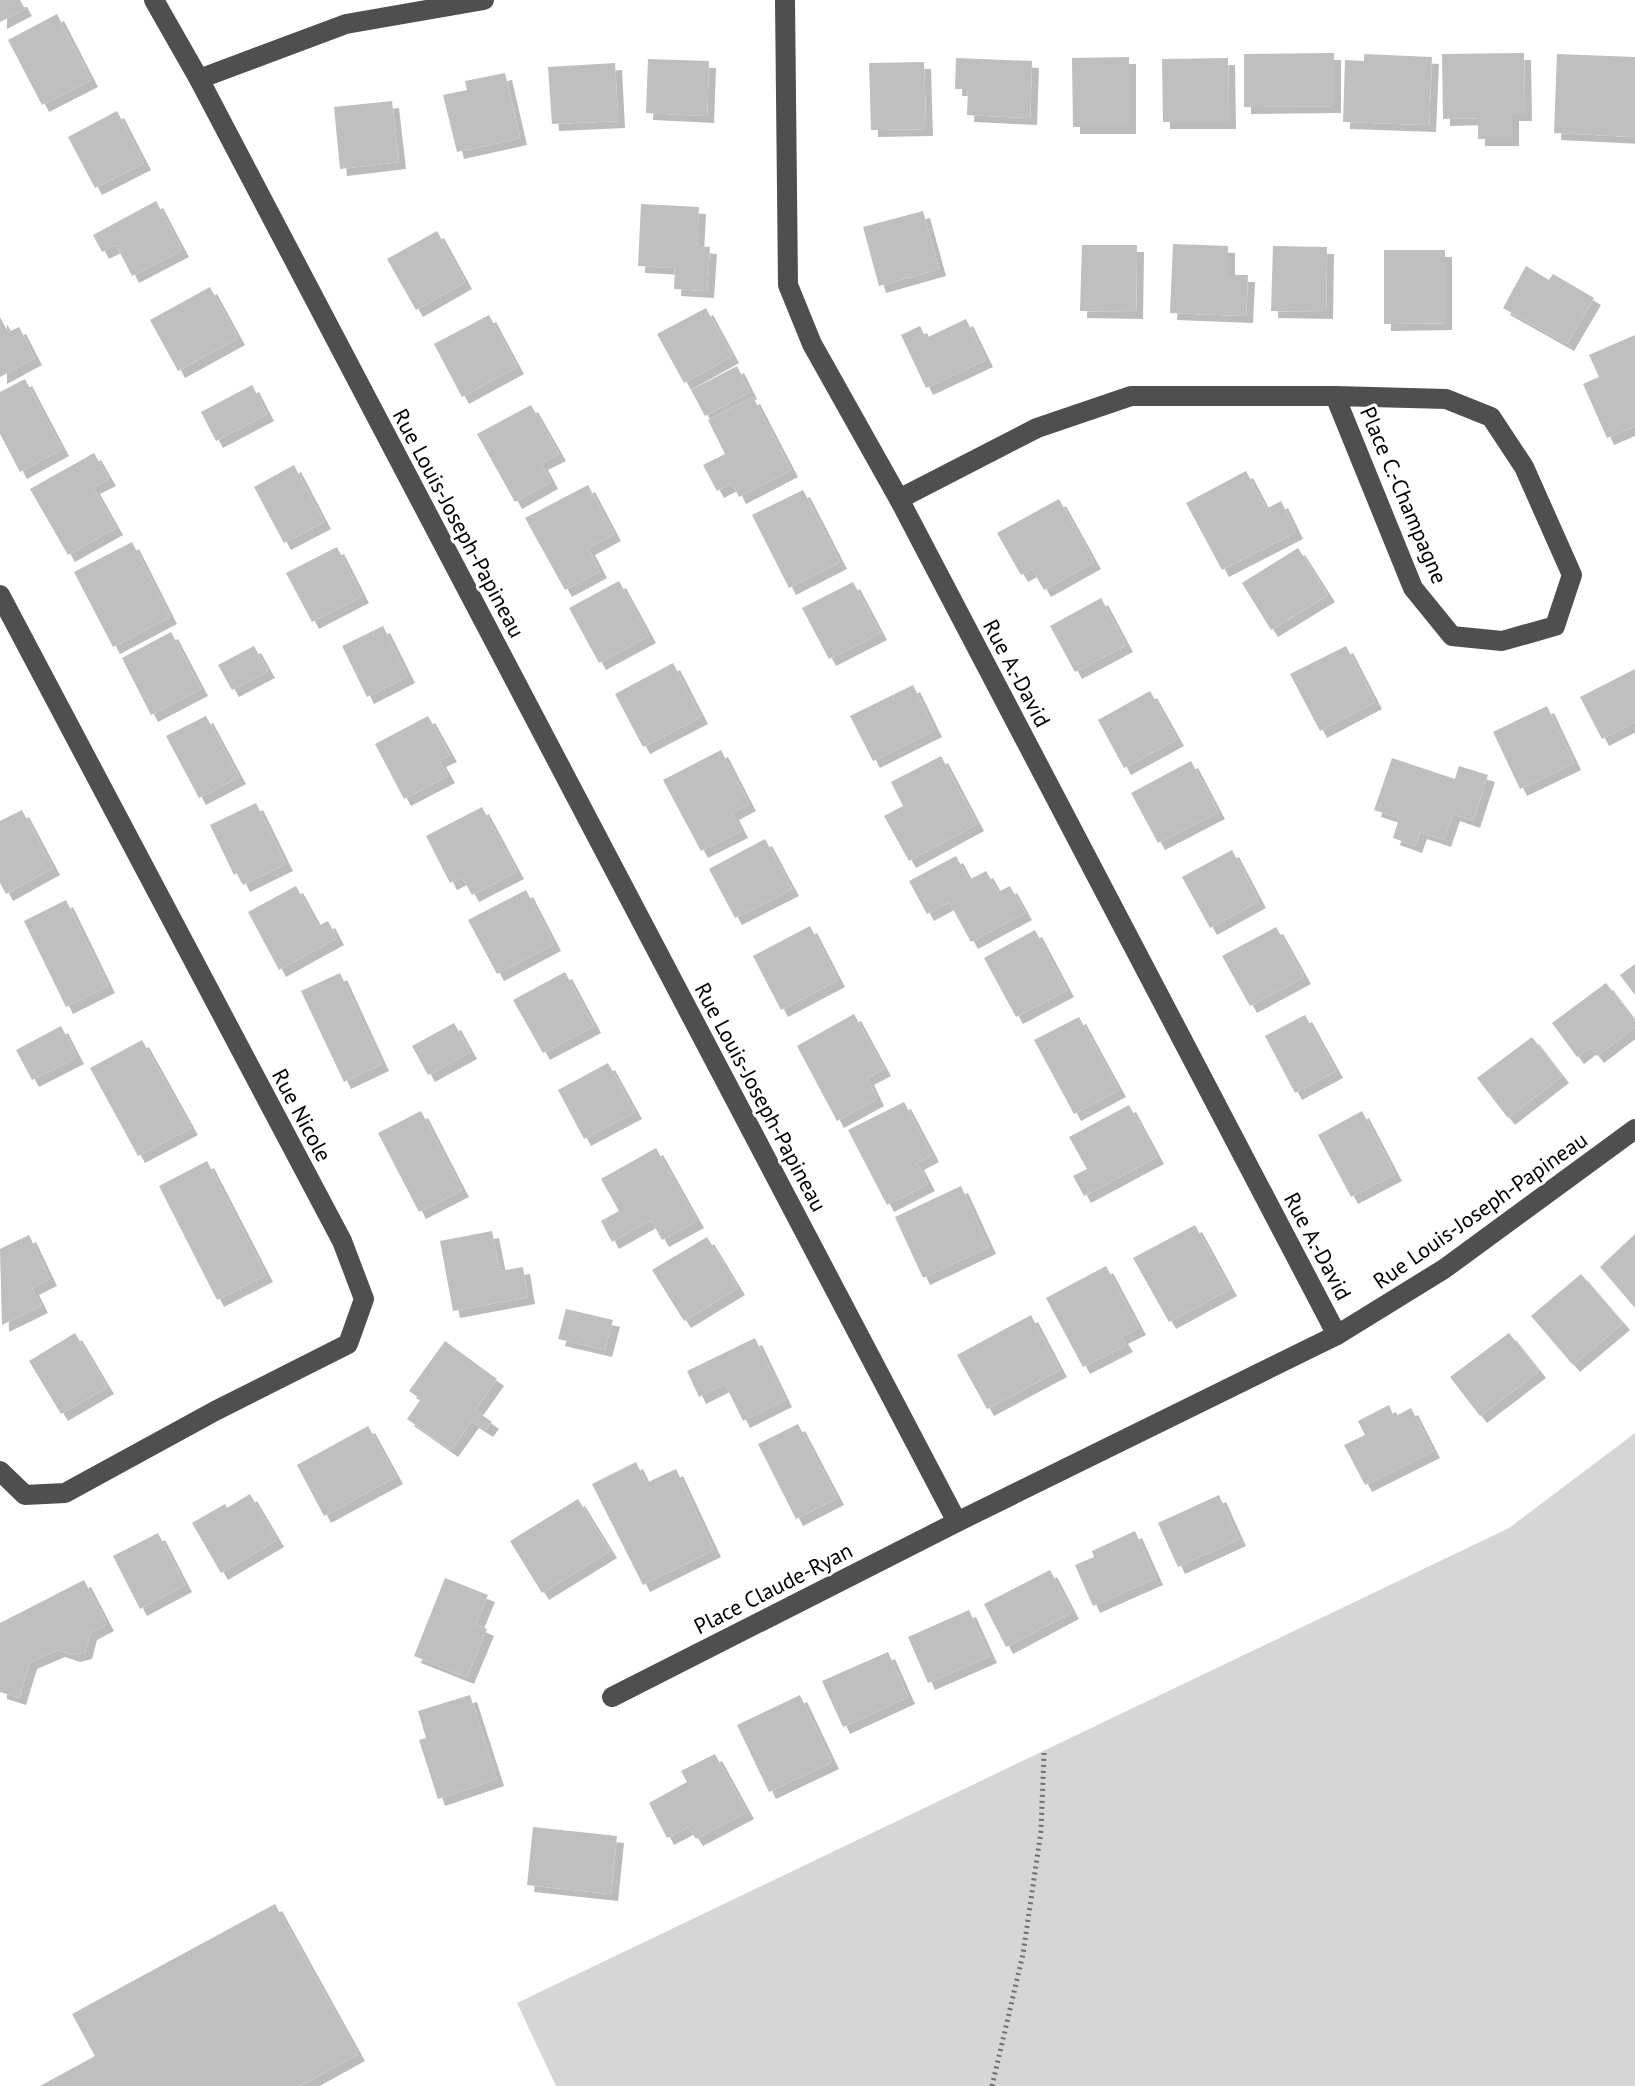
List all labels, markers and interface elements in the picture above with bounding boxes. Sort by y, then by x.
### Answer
street label: Place C.-Champagne [1354,402,1454,588]
street label: Rue Louis-Joseph-Papineau [387,404,531,642]
street label: Rue A.-David [977,614,1057,732]
street label: Rue Louis-Joseph-Papineau [689,978,833,1216]
street label: Rue Nicole [266,1064,338,1166]
street label: Rue Louis-Joseph-Papineau [1367,1125,1593,1295]
street label: Rue A.-David [1278,1187,1358,1305]
street label: Place Claude-Ryan [689,1536,857,1640]

